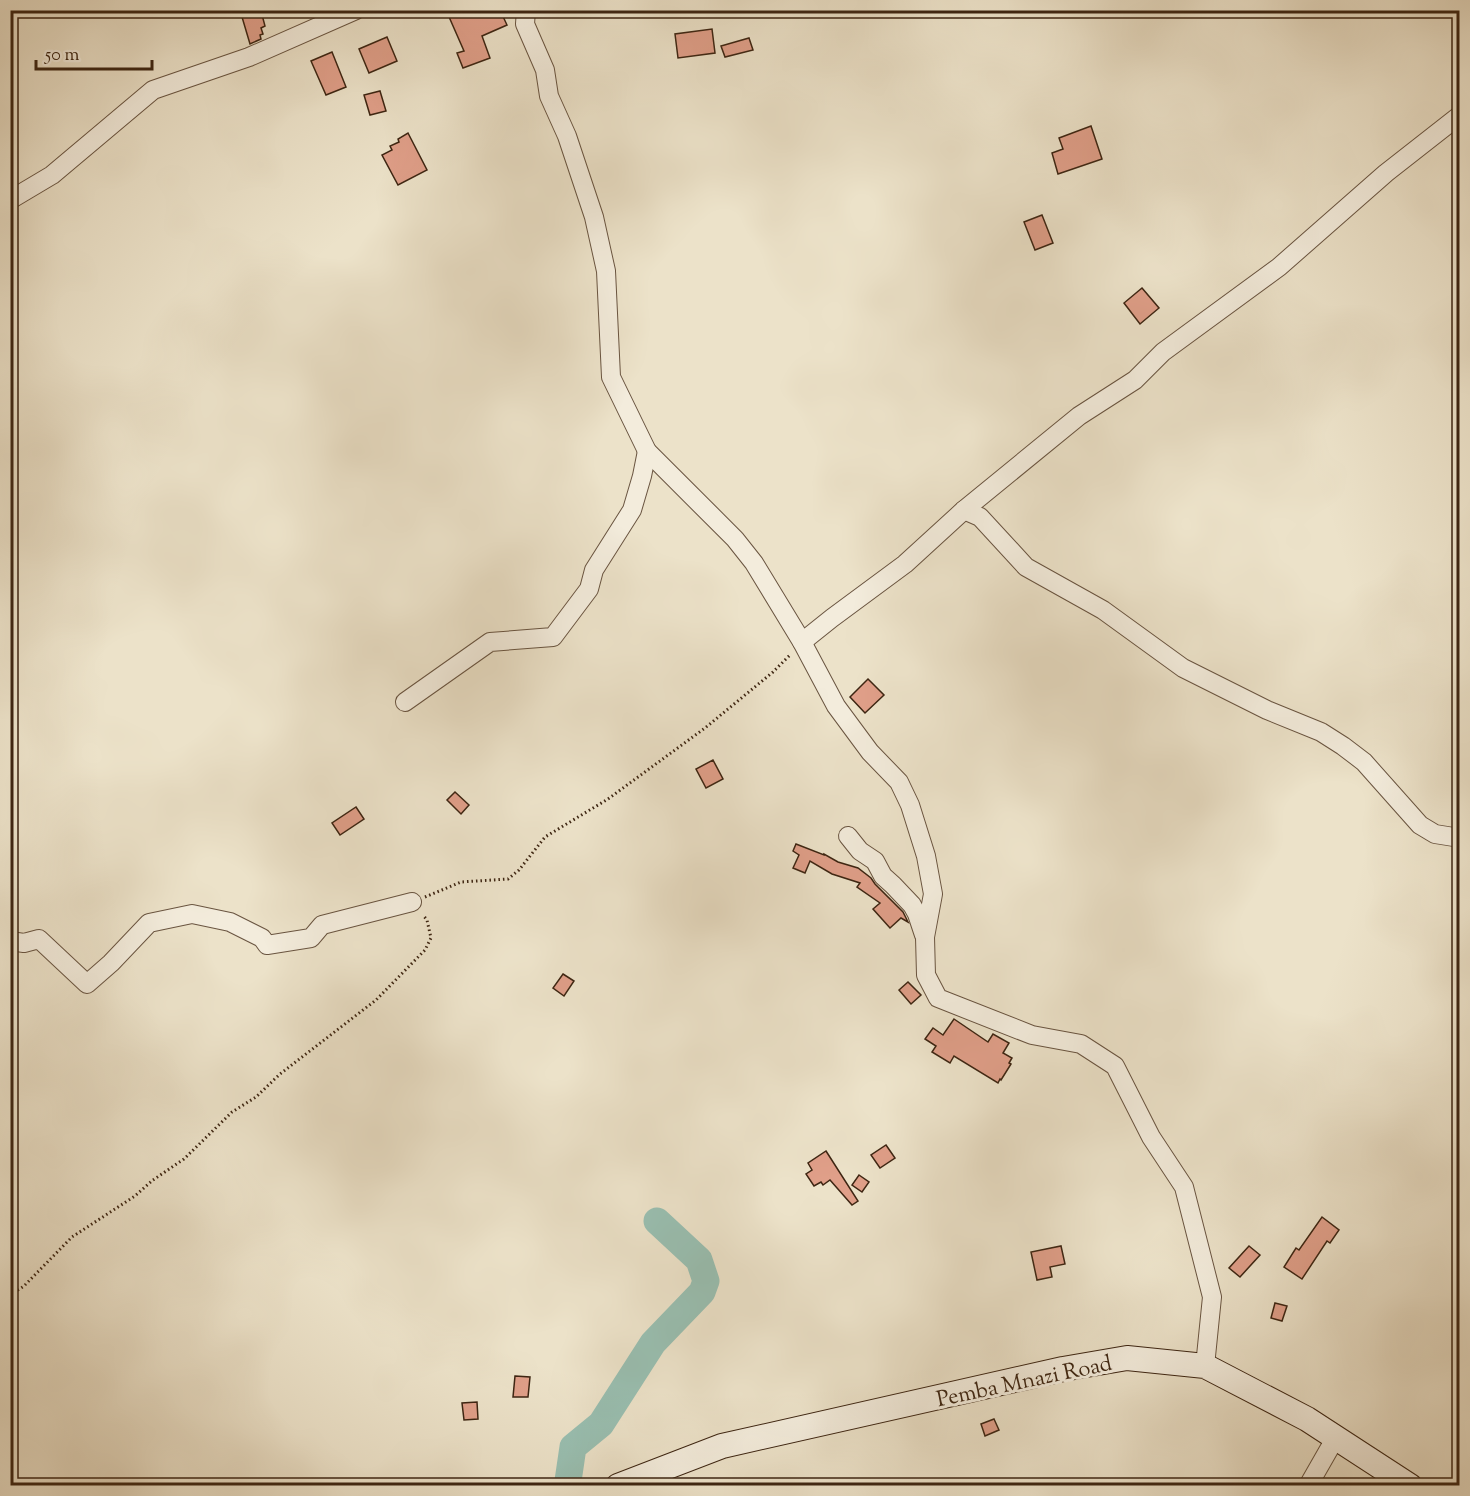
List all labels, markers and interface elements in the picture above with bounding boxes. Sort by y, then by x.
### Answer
scale bar [36,33,152,71]
text: 50 m [44,43,80,69]
street label: Pemba Mnazi Road [934,1349,1115,1417]

